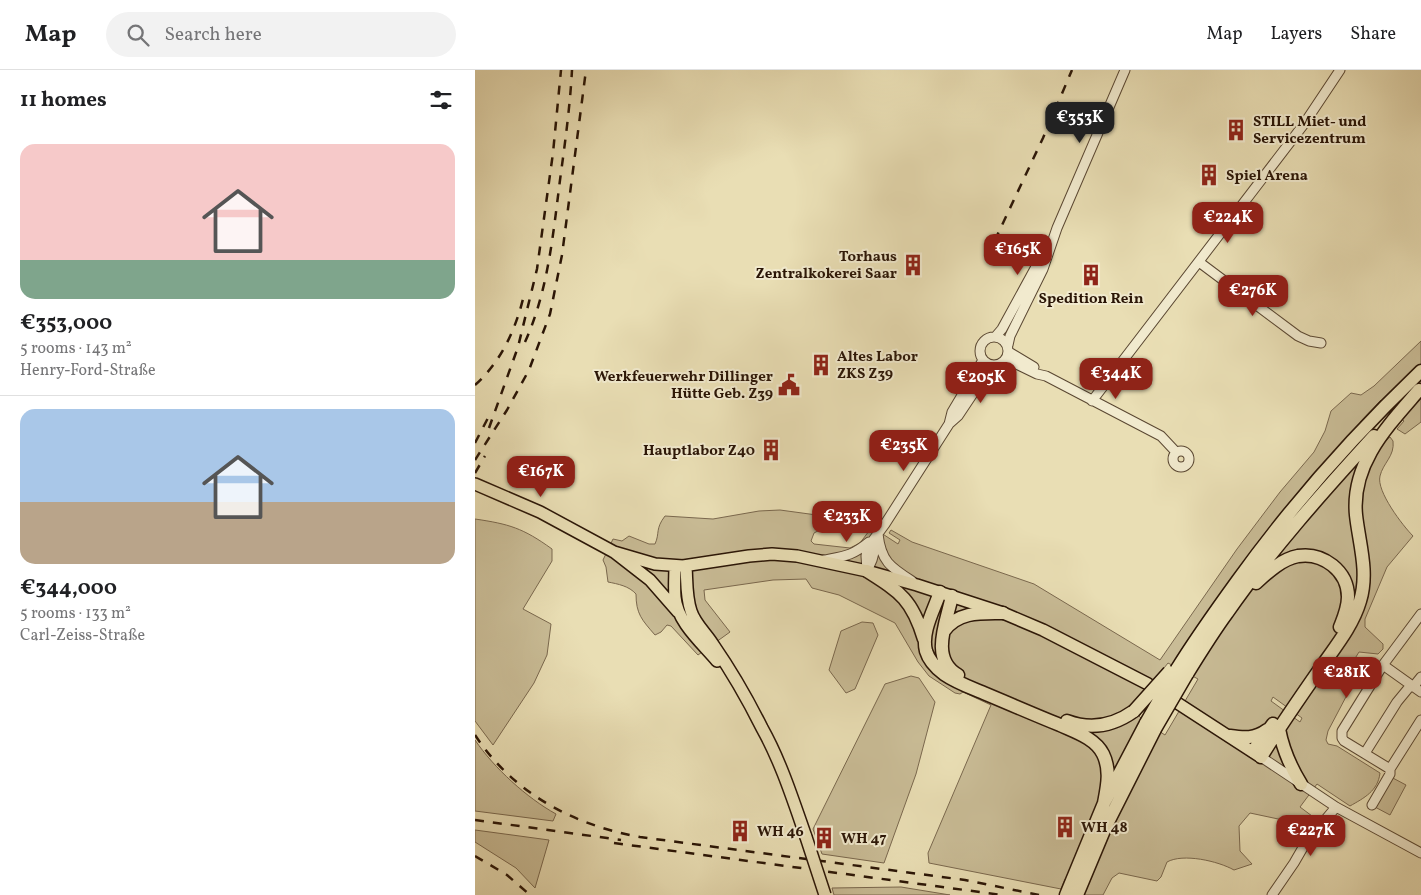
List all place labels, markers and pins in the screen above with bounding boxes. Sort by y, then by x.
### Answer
pin: €353K [1045,102,1115,144]
place label: STILL Miet- und Servicezentrum [1253,112,1366,150]
building icon: STILL Miet- und Servicezentrum [1223,117,1249,143]
building icon: Spiel Arena [1196,162,1222,188]
place label: Spiel Arena [1226,166,1308,187]
pin: €224K [1193,202,1263,244]
pin: €165K [983,234,1053,276]
place label: Torhaus Zentralkokerei Saar [756,247,897,285]
building icon: Torhaus Zentralkokerei Saar [900,252,926,278]
building icon: Spedition Rein [1078,262,1104,288]
pin: €276K [1218,274,1288,317]
place label: Spedition Rein [1038,289,1144,310]
place label: Altes Labor ZKS Z39 [837,347,918,385]
building icon: Altes Labor ZKS Z39 [808,352,834,378]
pin: €344K [1081,358,1151,400]
pin: €205K [946,362,1016,404]
place label: Werkfeuerwehr Dillinger Hütte Geb. Z39 [594,367,773,405]
public building icon: Werkfeuerwehr Dillinger Hütte Geb. Z39 [776,372,802,398]
pin: €235K [869,430,939,472]
building icon: Hauptlabor Z40 [758,437,784,463]
place label: Hauptlabor Z40 [643,441,755,462]
pin: €167K [506,456,576,498]
pin: €233K [812,500,882,543]
pin: €281K [1312,656,1382,699]
building icon: WH 48 [1052,814,1078,840]
pin: €227K [1276,814,1346,857]
building icon: WH 46 [727,818,753,844]
place label: WH 48 [1081,818,1128,839]
place label: WH 46 [757,822,804,843]
building icon: WH 47 [811,825,837,851]
place label: WH 47 [841,829,887,850]

